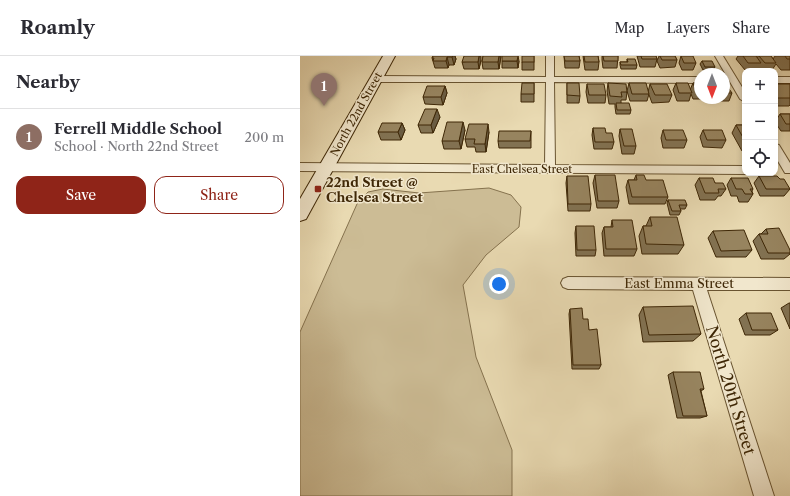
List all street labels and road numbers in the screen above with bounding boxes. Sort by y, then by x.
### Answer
street label: North 22nd Street [327,69,385,159]
street label: East Chelsea Street [472,162,572,176]
street label: East Emma Street [624,275,734,291]
street label: North 20th Street [702,323,760,457]

